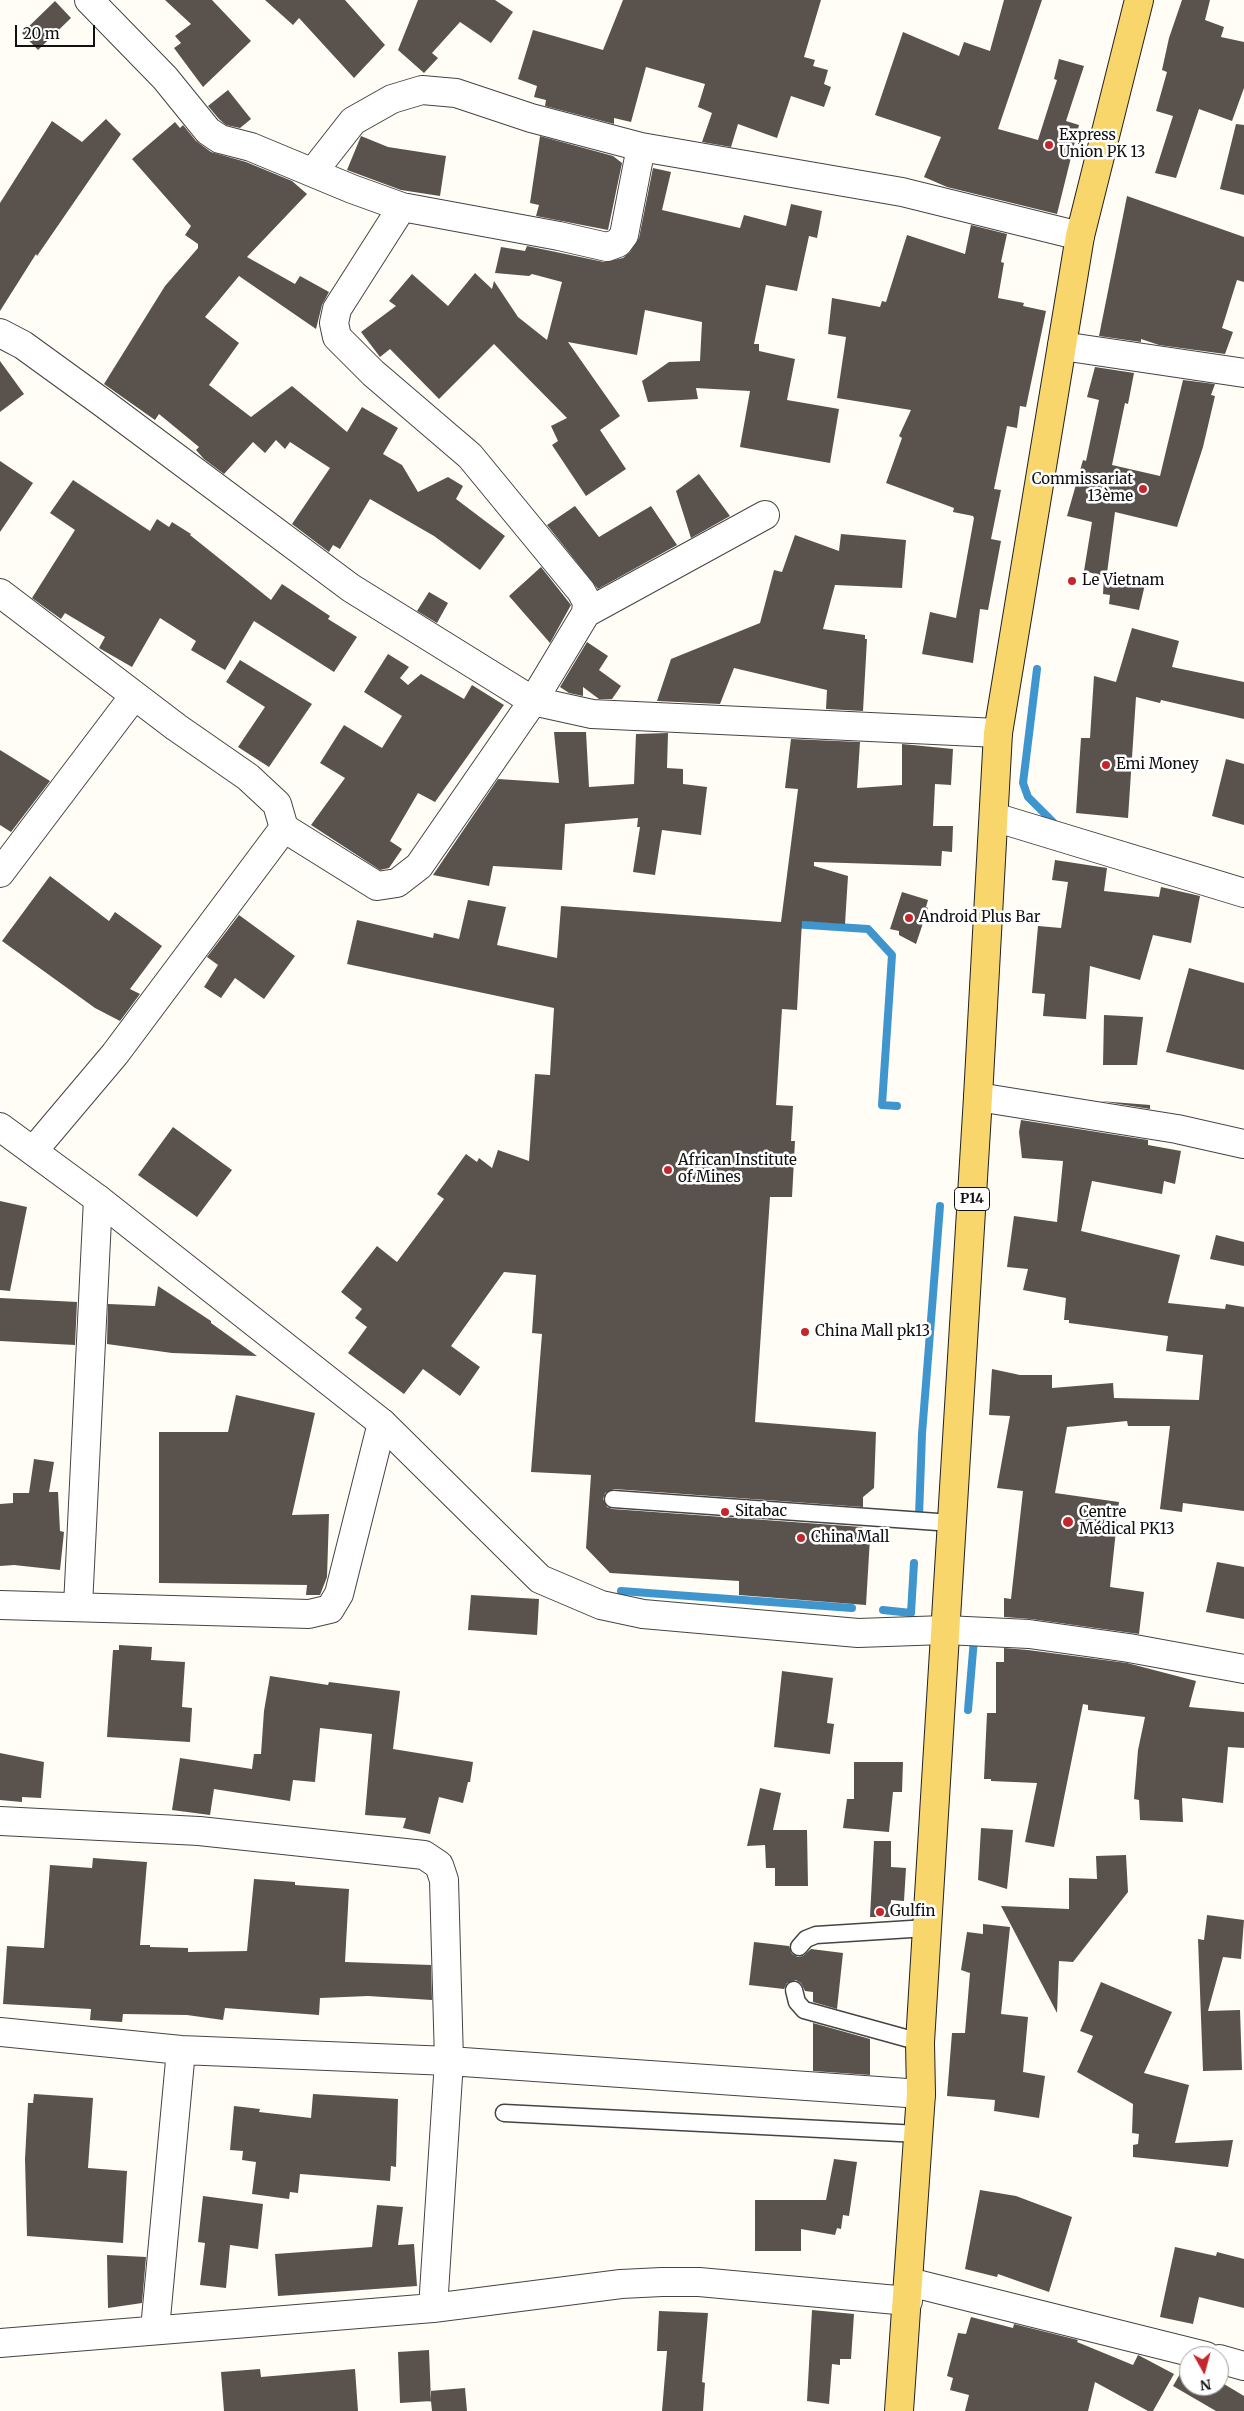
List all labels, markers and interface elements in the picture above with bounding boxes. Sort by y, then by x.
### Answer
scale bar [18,15,98,47]
text: 20 m [23,24,60,43]
place label: Express Union PK 13 [1059,127,1145,162]
marker: Express Union PK 13 [1043,139,1055,151]
place label: Commissariat 13ème [1032,471,1133,506]
marker: Commissariat 13ème [1137,483,1149,495]
place label: Le Vietnam [1082,572,1164,590]
marker: Le Vietnam [1066,575,1078,587]
place label: Emi Money [1116,756,1199,774]
marker: Emi Money [1100,759,1112,771]
place label: Android Plus Bar [919,909,1040,927]
marker: Android Plus Bar [903,912,915,924]
place label: African Institute of Mines [678,1152,797,1187]
marker: African Institute of Mines [662,1164,674,1176]
road number: P14 [954,1188,990,1210]
place label: China Mall pk13 [815,1323,930,1341]
marker: China Mall pk13 [799,1326,811,1338]
place label: Sitabac [735,1503,787,1521]
place label: Centre Médical PK13 [1079,1504,1175,1539]
marker: Sitabac [719,1506,731,1518]
marker: Centre Médical PK13 [1061,1515,1075,1529]
place label: China Mall [811,1529,889,1547]
marker: China Mall [795,1532,807,1544]
place label: Gulfin [890,1903,936,1921]
marker: Gulfin [874,1906,886,1918]
north arrow [1179,2346,1229,2396]
text: N [1199,2375,1212,2395]

